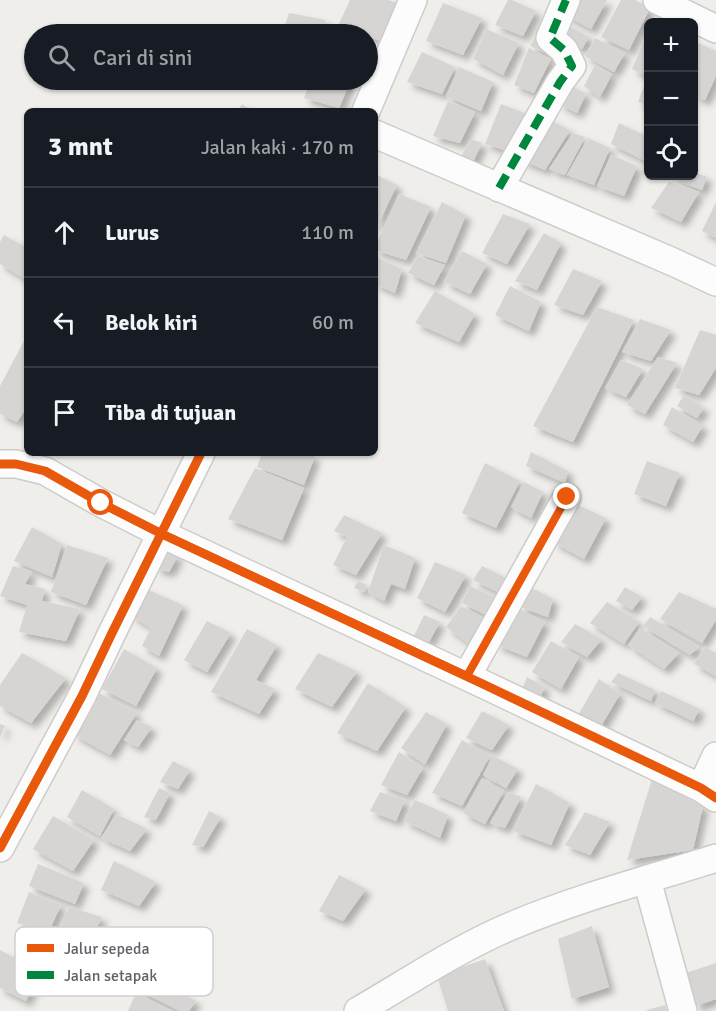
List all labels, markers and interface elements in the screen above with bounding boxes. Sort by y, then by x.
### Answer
map controls [644,18,698,180]
button: + [644,18,698,72]
search box [24,24,378,90]
icon: search [45,41,78,74]
text: Cari di sini [93,44,193,71]
button: − [644,72,698,126]
button: locate [644,126,698,180]
text: 3 mnt [48,131,113,163]
text: Jalan kaki · 170 m [201,135,354,160]
icon: ahead [48,216,81,249]
text: Lurus [105,219,159,246]
text: 110 m [301,220,354,245]
icon: left [48,306,81,339]
text: Belok kiri [105,309,198,336]
text: 60 m [312,310,354,335]
icon: arrive [48,396,81,429]
text: Tiba di tujuan [105,399,236,426]
route end [553,483,579,509]
route start [87,489,113,515]
legend [15,927,213,996]
text: Jalur sepeda [64,939,150,959]
text: Jalan setapak [64,966,157,986]

